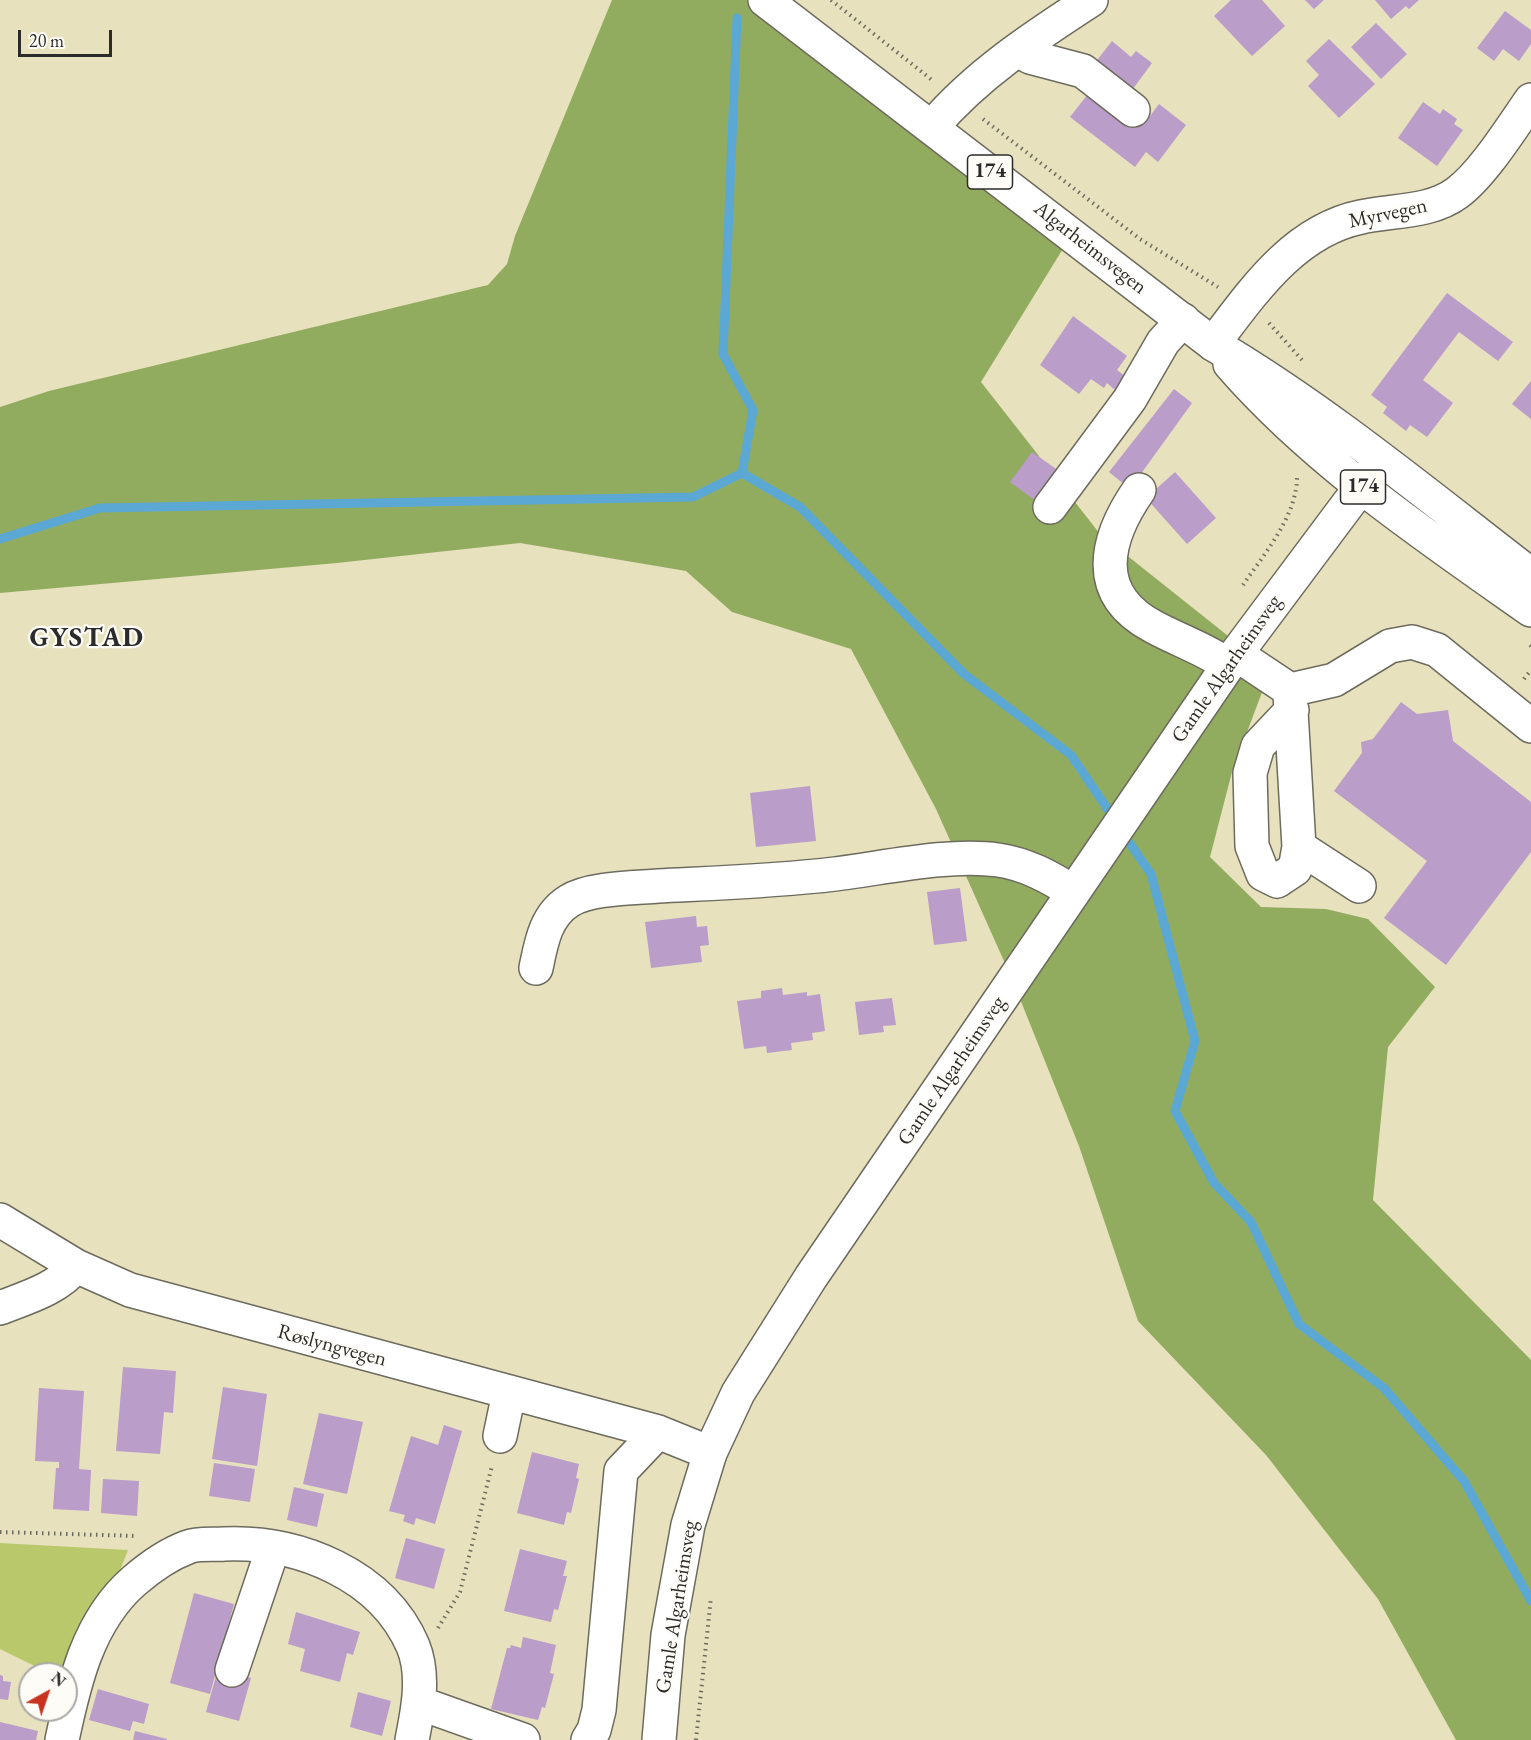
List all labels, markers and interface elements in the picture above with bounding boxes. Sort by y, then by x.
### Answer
scale bar [21,18,116,56]
text: 20 m [29,29,64,52]
road number: 174 [968,155,1012,189]
street label: Myrvegen [1346,193,1430,235]
street label: Algarheimsvegen [1028,196,1152,300]
road number: 174 [1340,470,1386,504]
street label: Gamle Algarheimsveg [1167,590,1287,748]
district label: GYSTAD [30,623,144,655]
street label: Gamle Algarheimsveg [893,991,1011,1151]
street label: Røslyngvegen [275,1319,389,1373]
street label: Gamle Algarheimsveg [651,1519,703,1695]
north arrow [18,1662,78,1722]
text: N [47,1667,70,1692]

